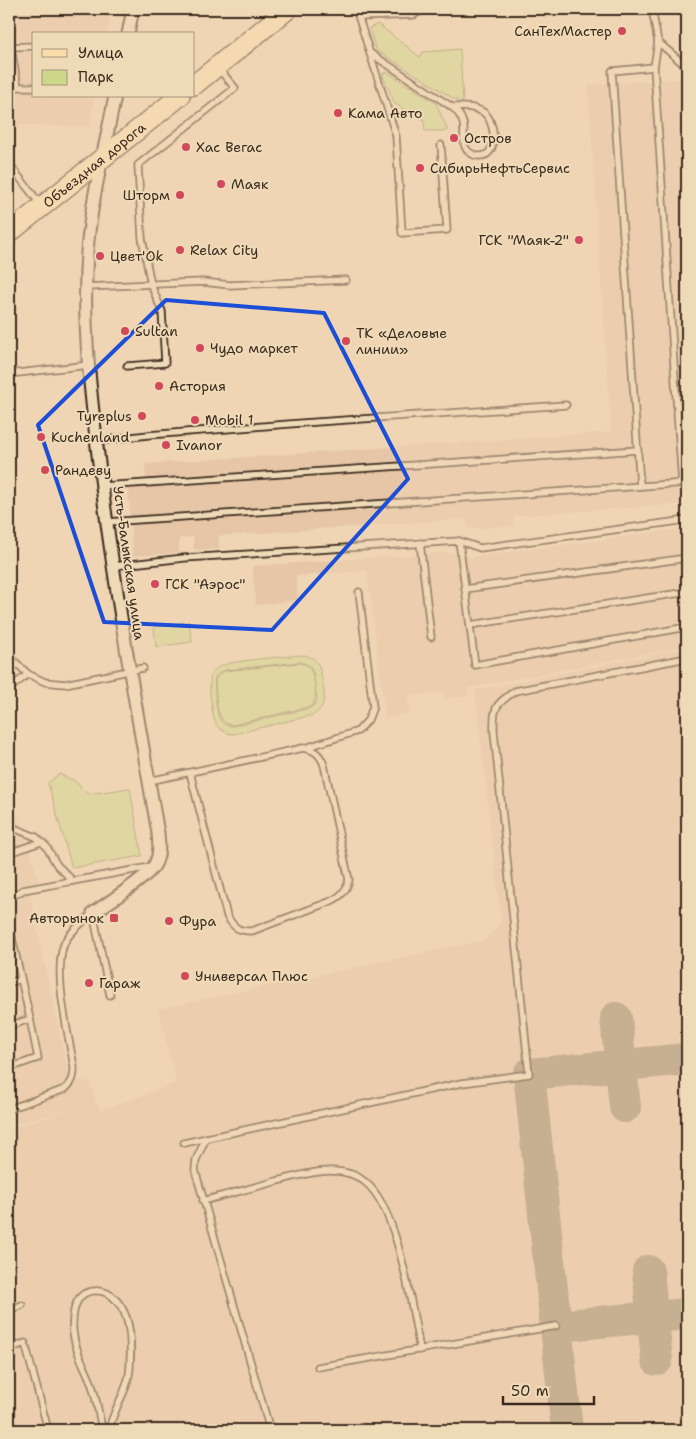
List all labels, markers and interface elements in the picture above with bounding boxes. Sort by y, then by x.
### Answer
place label: СанТехМастер [514,22,612,40]
marker: СанТехМастер [616,25,628,37]
legend [32,32,195,98]
text: Улица [78,43,124,63]
text: Парк [78,67,114,87]
place label: Кама Авто [348,104,423,122]
marker: Кама Авто [332,107,344,119]
street label: Объездная дорога [39,118,149,212]
place label: Остров [464,129,512,147]
marker: Остров [448,132,460,144]
place label: Хас Вегас [196,138,262,156]
marker: Хас Вегас [180,141,192,153]
place label: СибирьНефтьСервис [430,159,570,177]
marker: СибирьНефтьСервис [414,162,426,174]
place label: Маяк [231,175,269,193]
marker: Маяк [215,178,227,190]
place label: Шторм [123,186,170,204]
marker: Шторм [174,189,186,201]
place label: ГСК "Маяк-2" [479,231,569,249]
marker: ГСК "Маяк-2" [573,234,585,246]
place label: Relax City [190,241,258,259]
marker: Relax City [174,244,186,256]
place label: Цвет'Ok [110,247,163,265]
marker: Цвет'Ok [94,250,106,262]
place label: Sultan [135,322,178,340]
place label: ТК «Деловые линии» [356,324,447,358]
marker: Sultan [119,325,131,337]
marker: ТК «Деловые линии» [340,335,352,347]
place label: Чудо маркет [210,339,299,357]
marker: Чудо маркет [194,342,206,354]
place label: Астория [169,377,226,395]
marker: Астория [153,380,165,392]
place label: Tyreplus [77,407,132,425]
marker: Tyreplus [136,410,148,422]
place label: Mobil 1 [205,411,254,429]
marker: Mobil 1 [189,414,201,426]
place label: Kuchenland [51,428,129,446]
marker: Kuchenland [35,431,47,443]
place label: Ivanor [176,436,223,454]
marker: Ivanor [160,439,172,451]
place label: Рандеву [55,461,111,479]
marker: Рандеву [39,464,51,476]
street label: Усть-Балыкская улица [109,485,149,641]
place label: ГСК "Аэрос" [165,575,246,593]
marker: ГСК "Аэрос" [149,578,161,590]
place label: Авторынок [29,909,105,927]
marker: Авторынок [108,912,120,924]
place label: Фура [179,912,216,930]
marker: Фура [163,915,175,927]
place label: Универсал Плюс [195,967,308,985]
marker: Универсал Плюс [179,970,191,982]
place label: Гараж [99,974,141,992]
marker: Гараж [83,977,95,989]
scale bar [503,1374,595,1406]
text: 50 m [511,1381,549,1401]

